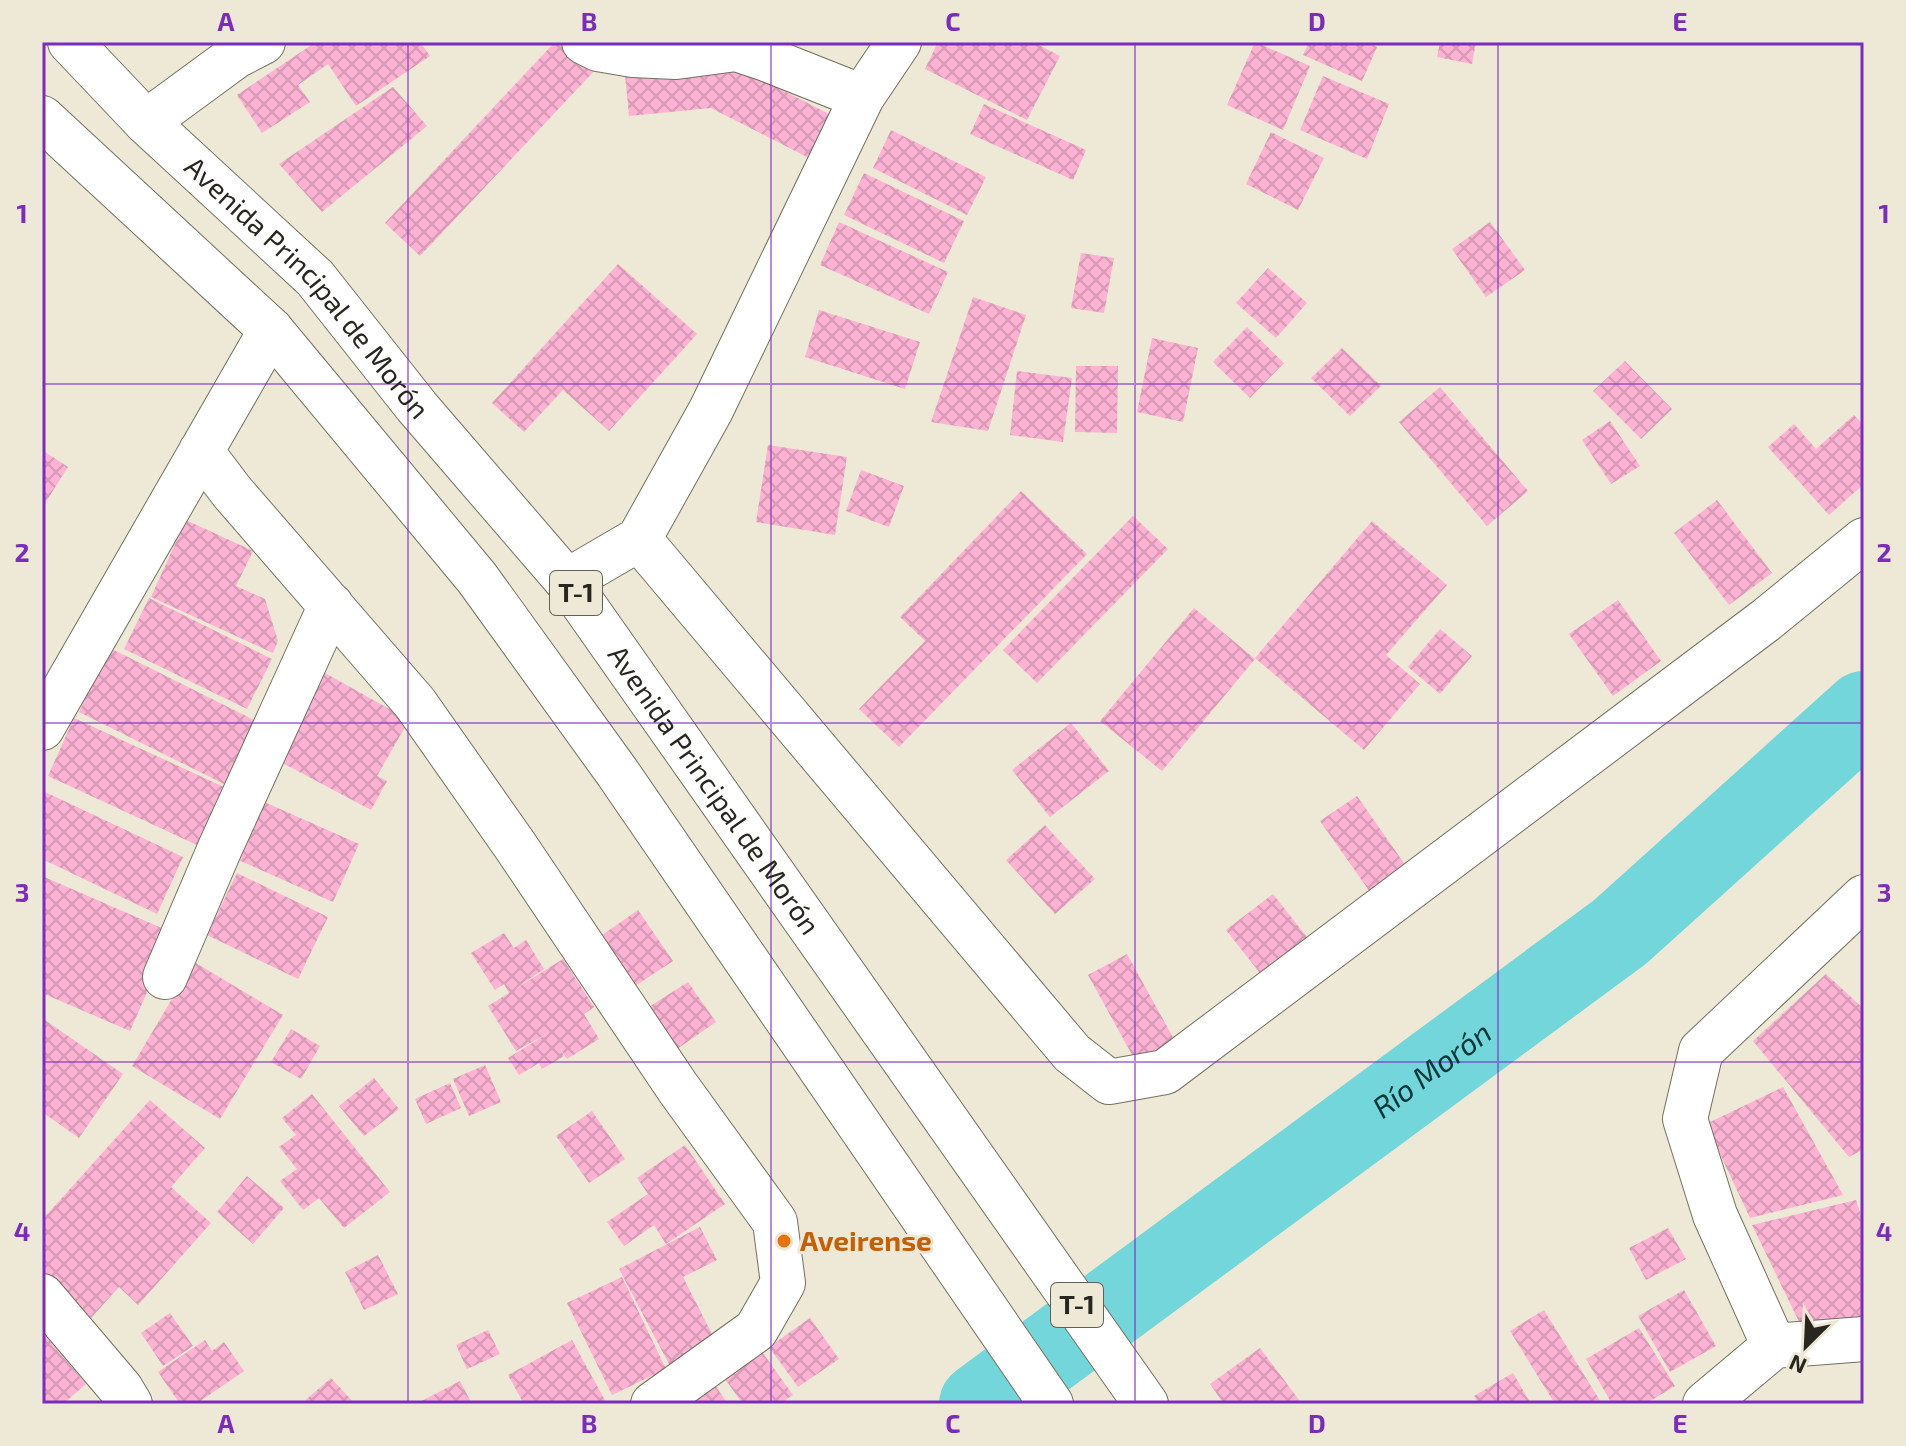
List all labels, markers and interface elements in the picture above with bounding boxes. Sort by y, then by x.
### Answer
text: A [218,5,235,36]
text: B [581,5,597,36]
text: C [945,5,961,36]
text: D [1308,5,1326,36]
text: E [1672,5,1688,36]
street label: Avenida Principal de Morón [178,149,437,425]
text: 1 [16,197,28,228]
text: 1 [1878,197,1890,228]
text: 2 [14,536,30,567]
text: 2 [1876,536,1892,567]
road number: T-1 [550,571,602,615]
street label: Avenida Principal de Morón [602,638,828,940]
text: 3 [15,876,29,907]
text: 3 [1877,876,1891,907]
water label: Río Morón [1365,1013,1498,1124]
text: 4 [14,1215,30,1246]
text: 4 [1876,1215,1892,1246]
place label: Aveirense [800,1223,932,1257]
marker: Aveirense [775,1232,793,1250]
road number: T-1 [1051,1283,1103,1327]
north arrow [1766,1306,1846,1386]
text: N [1785,1350,1810,1380]
text: A [218,1407,235,1438]
text: B [581,1407,597,1438]
text: C [945,1407,961,1438]
text: D [1308,1407,1326,1438]
text: E [1672,1407,1688,1438]

